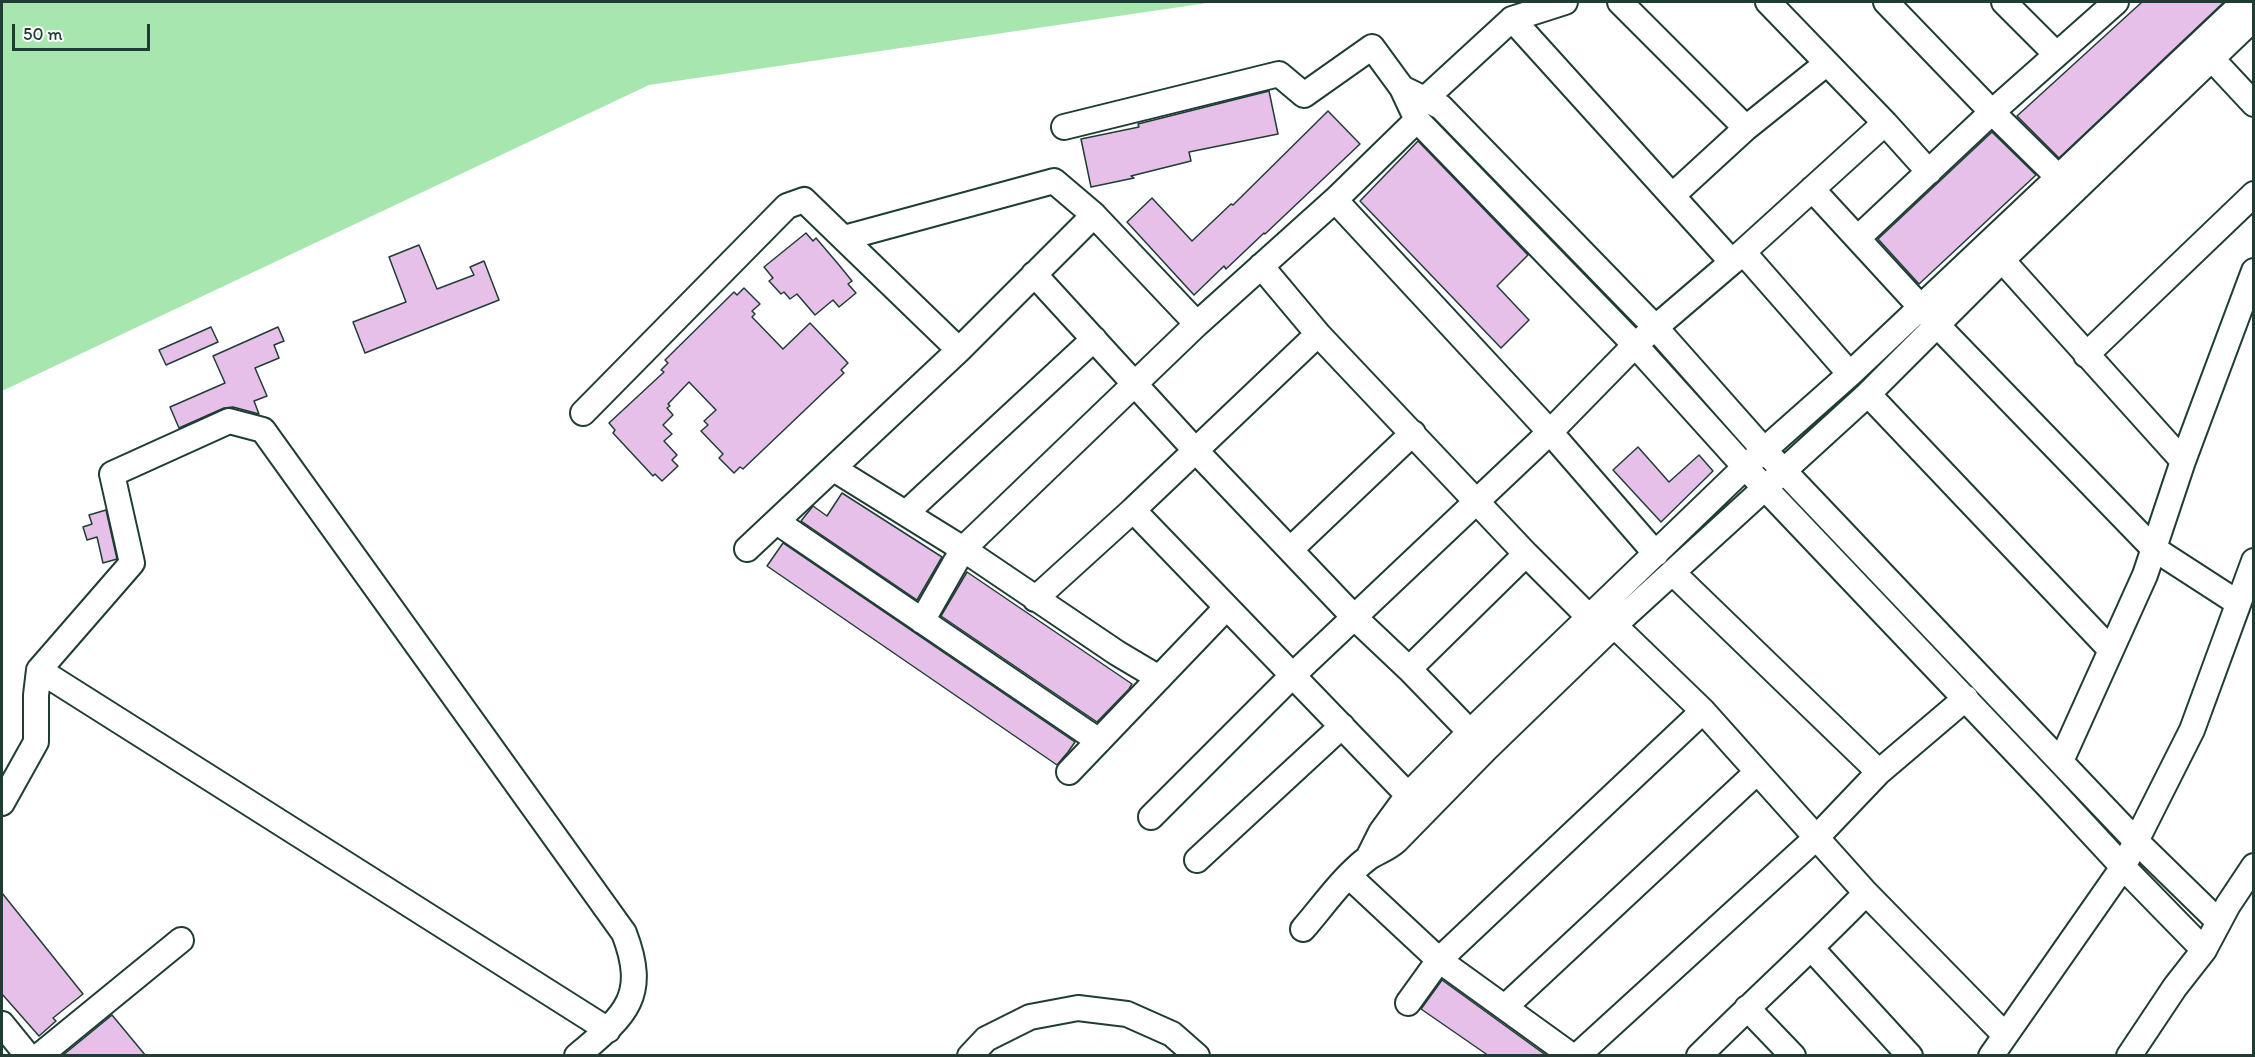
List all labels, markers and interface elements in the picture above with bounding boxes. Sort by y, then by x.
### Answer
scale bar [15,12,153,50]
text: 50 m [23,23,63,45]

